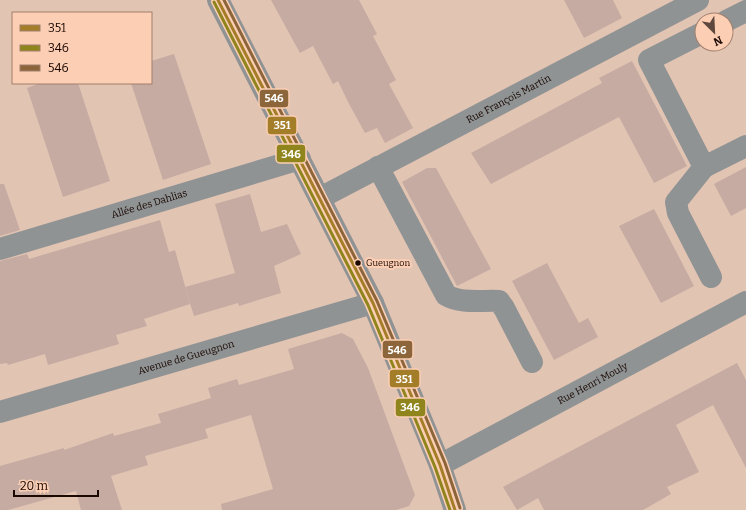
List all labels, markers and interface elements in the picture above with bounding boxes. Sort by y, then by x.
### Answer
legend [12,12,152,84]
north arrow [694,12,734,52]
text: 351 [48,21,66,35]
text: N [711,33,724,49]
text: 346 [48,41,69,55]
text: 546 [48,61,68,75]
street label: Rue François Martin [464,72,554,126]
line badge: 546 [259,89,289,108]
text: 546 [264,92,284,105]
line badge: 351 [267,116,297,135]
text: 351 [274,119,291,132]
line badge: 346 [276,144,306,163]
text: 346 [281,148,301,161]
street label: Allée des Dahlias [110,187,189,221]
marker: Gueugnon [353,258,363,268]
place label: Gueugnon [366,258,410,268]
street label: Avenue de Gueugnon [137,338,236,377]
line badge: 546 [382,340,413,359]
text: 546 [387,344,407,357]
street label: Rue Henri Mouly [556,360,630,407]
line badge: 351 [389,369,420,388]
text: 351 [396,373,413,386]
line badge: 346 [395,398,426,417]
text: 346 [400,401,420,414]
scale bar [14,472,98,498]
text: 20 m [20,479,49,493]

